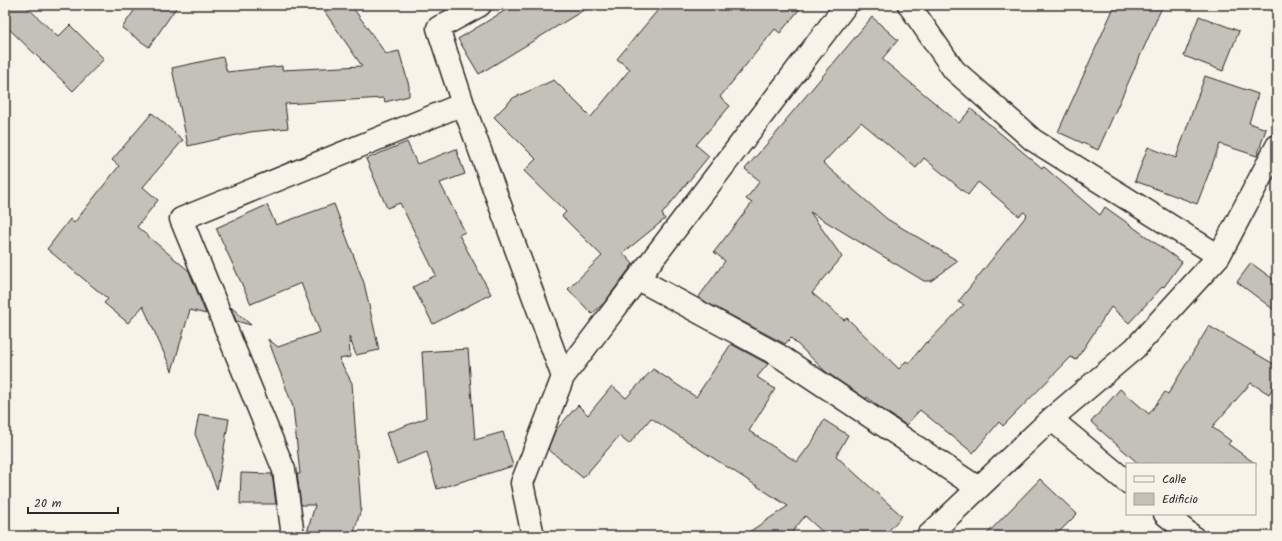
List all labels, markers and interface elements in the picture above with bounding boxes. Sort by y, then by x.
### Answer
legend [1126,463,1256,515]
text: Calle [1162,470,1187,489]
scale bar [28,489,118,515]
text: Edificio [1162,490,1198,509]
text: 20 m [34,494,62,513]

